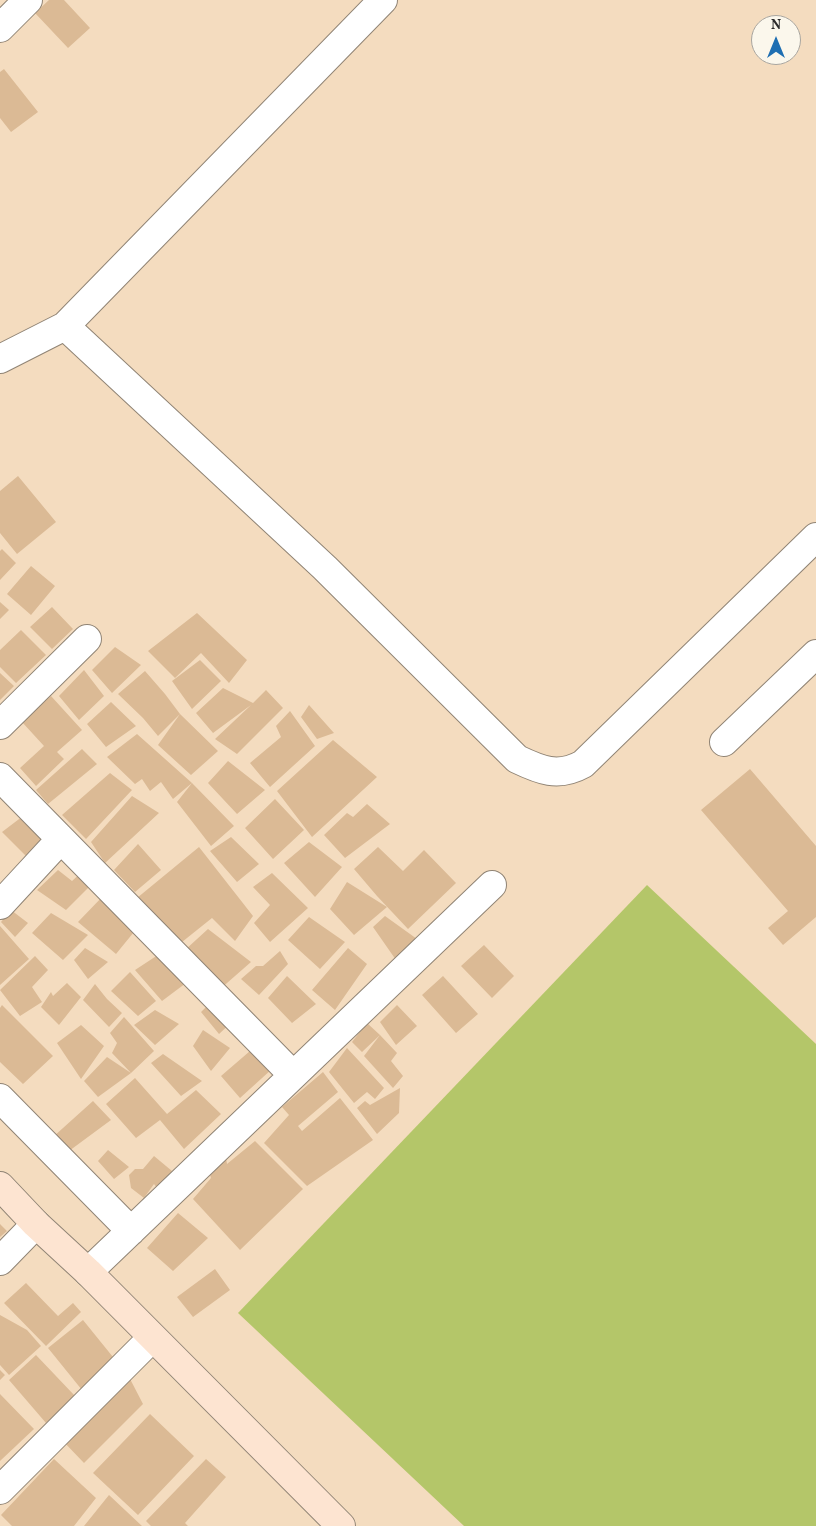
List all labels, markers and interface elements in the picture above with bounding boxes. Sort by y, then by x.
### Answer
north arrow [751,15,801,65]
text: N [771,16,781,35]

